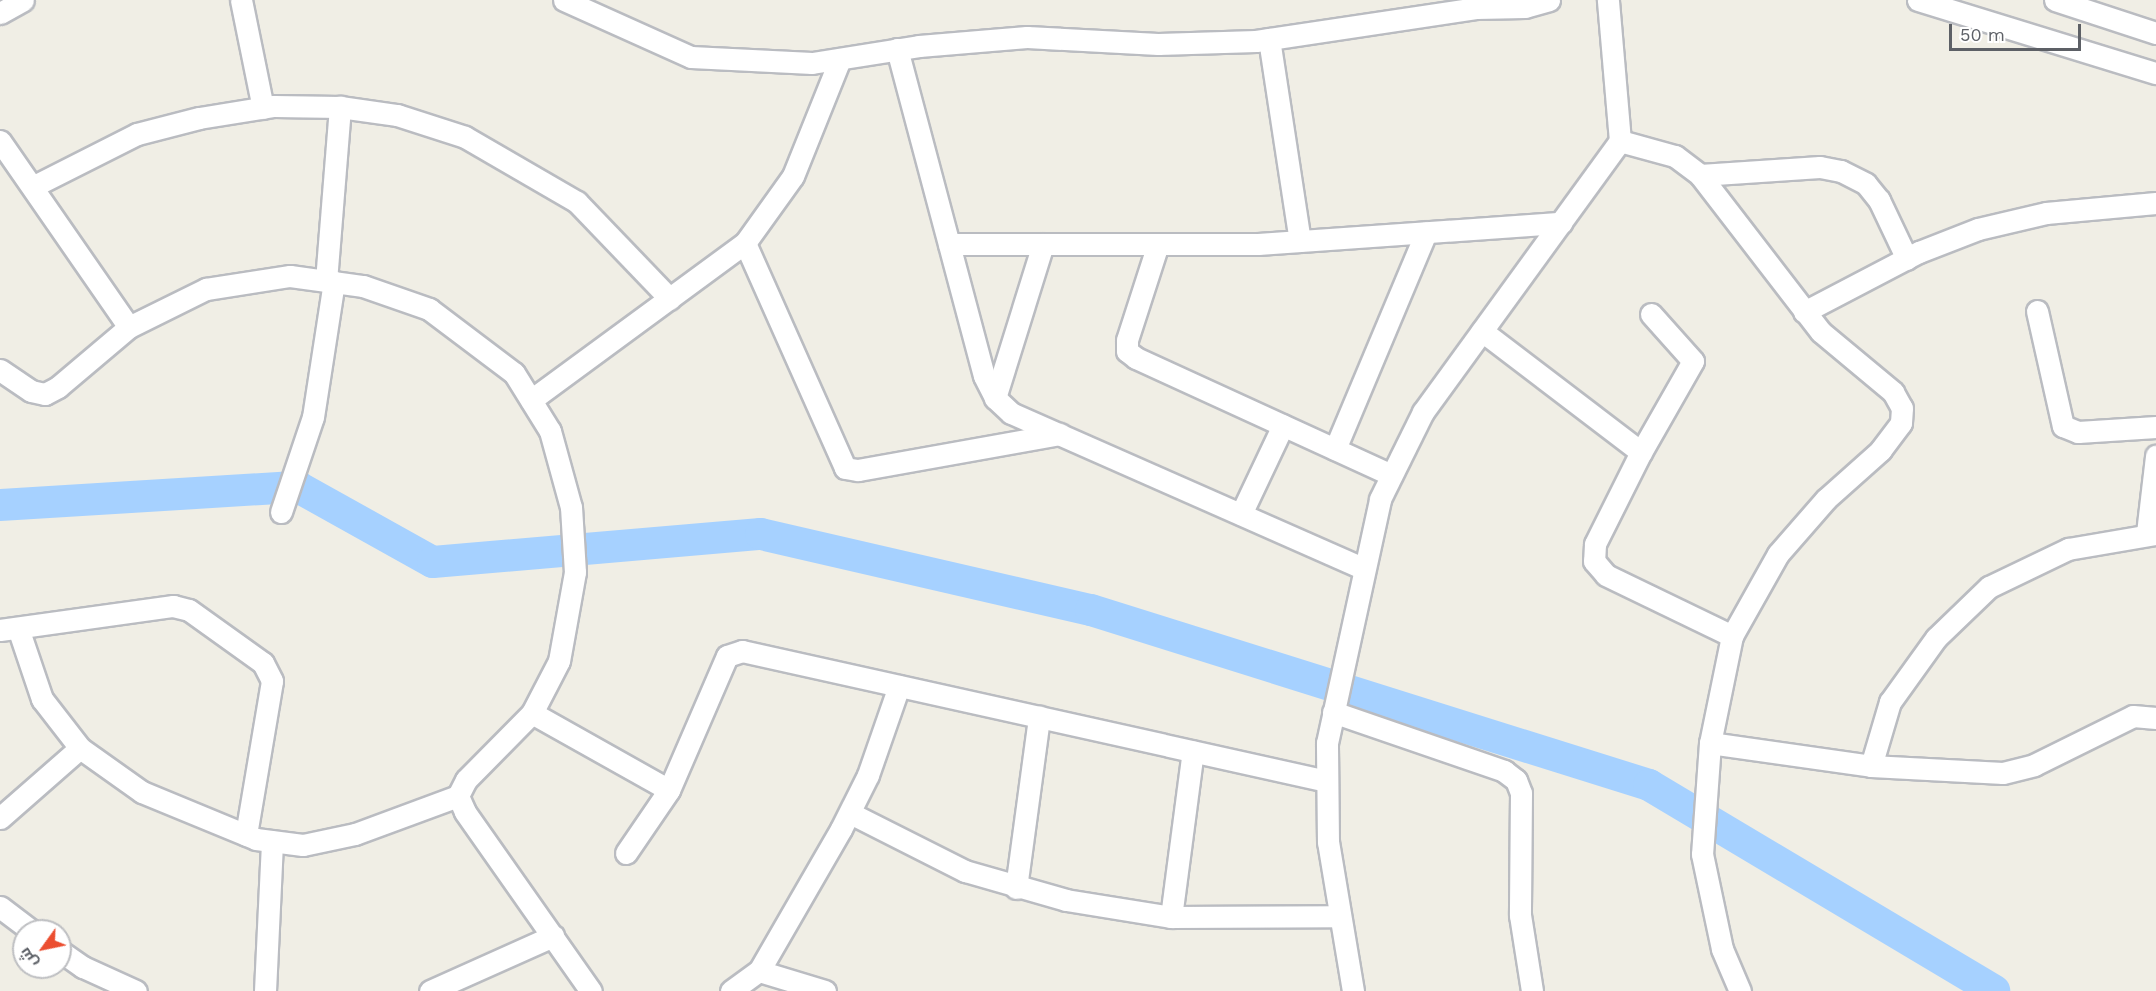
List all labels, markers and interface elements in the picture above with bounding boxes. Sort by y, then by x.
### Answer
scale bar [1952,12,2084,50]
text: 50 m [1960,24,2005,45]
north arrow [12,919,72,979]
text: ش [15,944,42,972]

